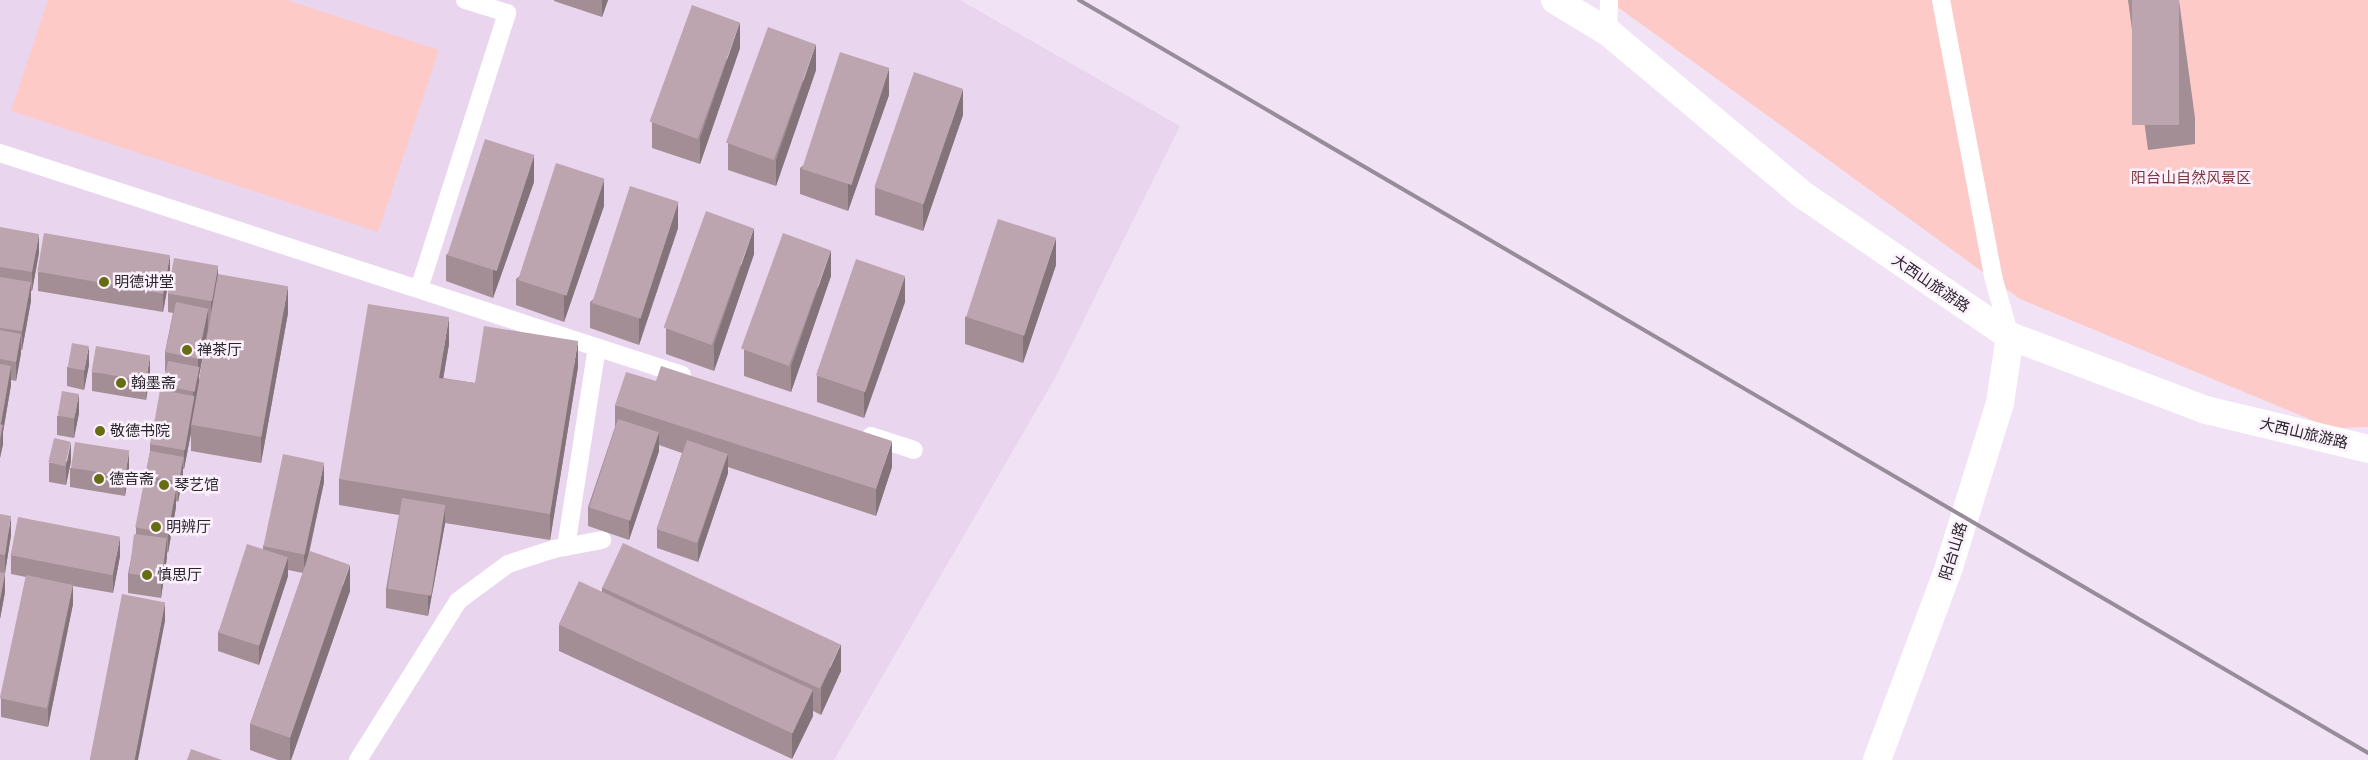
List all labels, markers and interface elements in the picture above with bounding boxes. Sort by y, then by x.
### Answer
park label: 阳台山自然风景区 [2131,169,2251,187]
street label: 大西山旅游路 [1889,250,1973,316]
place label: 明德讲堂 [114,273,174,291]
marker: 明德讲堂 [98,276,110,288]
place label: 禅茶厅 [197,341,242,359]
marker: 禅茶厅 [181,344,193,356]
place label: 翰墨斋 [131,374,176,392]
marker: 翰墨斋 [115,377,127,389]
street label: 大西山旅游路 [2258,414,2350,452]
place label: 敬德书院 [110,422,170,440]
marker: 敬德书院 [94,425,106,437]
place label: 德音斋 [109,470,154,488]
marker: 德音斋 [93,473,105,485]
place label: 琴艺馆 [174,476,219,494]
marker: 琴艺馆 [158,479,170,491]
place label: 明辨厅 [166,518,211,536]
street label: 阳台山路 [1936,520,1970,582]
marker: 明辨厅 [150,521,162,533]
place label: 慎思厅 [157,566,202,584]
marker: 慎思厅 [141,569,153,581]

